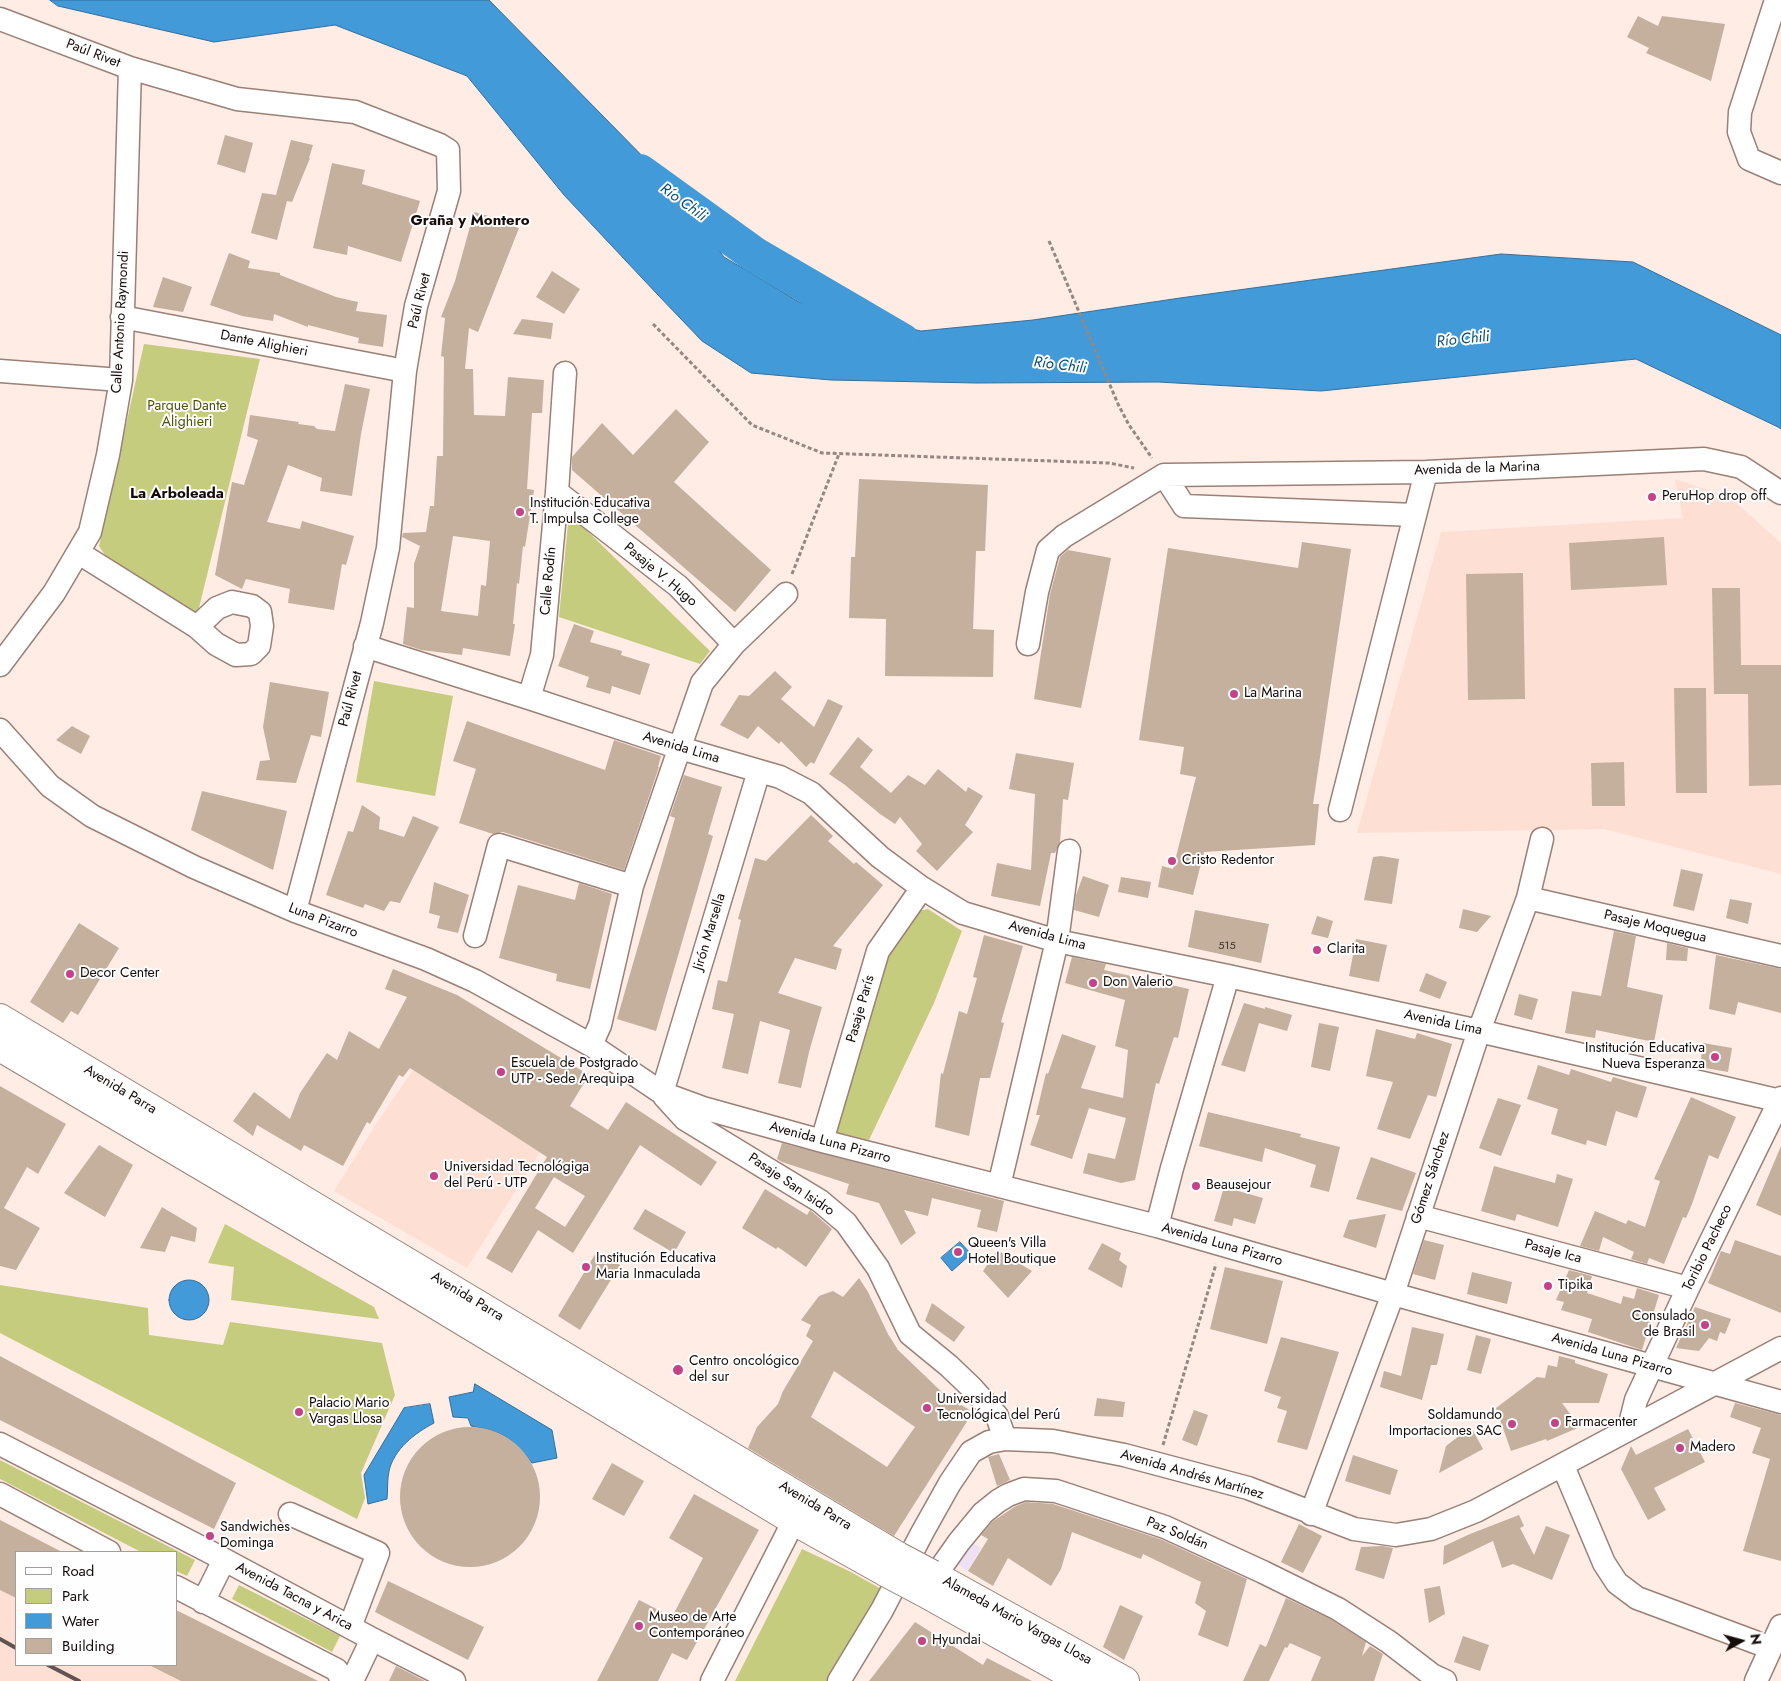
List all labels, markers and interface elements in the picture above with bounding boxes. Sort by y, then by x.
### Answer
street label: Paúl Rivet [63,36,123,72]
water label: Río Chili [656,180,710,226]
district label: Graña y Montero [411,212,529,230]
street label: Calle Antonio Raymondi [109,250,133,394]
street label: Paúl Rivet [405,271,435,331]
street label: Dante Alighieri [219,327,309,361]
water label: Río Chili [1436,328,1490,352]
water label: Río Chili [1033,354,1087,378]
park label: Parque Dante Alighieri [147,399,227,432]
street label: Avenida de la Marina [1414,458,1540,480]
district label: La Arboleada [130,485,224,503]
place label: PeruHop drop off [1662,489,1766,505]
marker: PeruHop drop off [1646,491,1658,503]
place label: Institución Educativa T. Impulsa College [530,496,650,528]
marker: Institución Educativa T. Impulsa College [514,506,526,518]
street label: Pasaje V. Hugo [620,539,700,611]
street label: Calle Rodín [538,546,560,616]
street label: Paúl Rivet [336,669,366,729]
place label: La Marina [1244,686,1302,702]
marker: La Marina [1228,688,1240,700]
street label: Avenida Lima [641,728,721,768]
place label: Cristo Redentor [1182,853,1274,869]
marker: Cristo Redentor [1166,855,1178,867]
street label: Jirón Marsella [690,891,730,973]
street label: Luna Pizarro [286,900,360,942]
street label: Pasaje Moquegua [1602,907,1708,947]
street label: Avenida Lima [1007,918,1087,954]
house number: 515 [1218,939,1236,953]
place label: Clarita [1327,942,1365,958]
marker: Clarita [1311,944,1323,956]
place label: Decor Center [80,966,160,982]
marker: Decor Center [64,968,76,980]
street label: Pasaje París [843,973,879,1045]
place label: Don Valerio [1103,975,1173,991]
marker: Don Valerio [1087,977,1099,989]
street label: Avenida Lima [1403,1007,1483,1039]
place label: Institución Educativa Nueva Esperanza [1585,1041,1705,1074]
marker: Institución Educativa Nueva Esperanza [1709,1051,1721,1063]
place label: Escuela de Postgrado UTP - Sede Arequipa [511,1056,638,1088]
street label: Avenida Parra [81,1062,159,1118]
marker: Escuela de Postgrado UTP - Sede Arequipa [495,1066,507,1078]
street label: Avenida Luna Pizarro [768,1119,892,1167]
street label: Gómez Sánchez [1408,1130,1454,1226]
street label: Pasaje San Isidro [745,1150,837,1220]
place label: Universidad Tecnológiga del Perú - UTP [444,1160,589,1192]
marker: Universidad Tecnológiga del Perú - UTP [428,1170,440,1182]
place label: Beausejour [1206,1178,1271,1194]
marker: Beausejour [1190,1180,1202,1192]
street label: Toribio Pacheco [1680,1202,1736,1294]
street label: Avenida Luna Pizarro [1160,1220,1284,1270]
place label: Queen's Villa Hotel Boutique [968,1236,1056,1268]
street label: Pasaje Ica [1523,1236,1583,1268]
marker: Queen's Villa Hotel Boutique [952,1246,964,1258]
place label: Institución Educativa Maria Inmaculada [596,1251,716,1284]
marker: Institución Educativa Maria Inmaculada [580,1261,592,1273]
street label: Avenida Parra [428,1269,506,1325]
place label: Tipika [1558,1278,1593,1294]
marker: Tipika [1542,1280,1554,1292]
place label: Consulado de Brasil [1632,1309,1695,1341]
marker: Consulado de Brasil [1699,1319,1711,1331]
street label: Avenida Luna Pizarro [1550,1330,1674,1380]
place label: Centro oncológico del sur [689,1354,799,1386]
marker: Centro oncológico del sur [671,1363,685,1377]
place label: Universidad Tecnológica del Perú [937,1392,1060,1424]
place label: Palacio Mario Vargas Llosa [309,1396,389,1428]
marker: Universidad Tecnológica del Perú [921,1402,933,1414]
marker: Palacio Mario Vargas Llosa [293,1406,305,1418]
place label: Soldamundo Importaciones SAC [1389,1408,1502,1440]
place label: Farmacenter [1565,1415,1637,1431]
marker: Farmacenter [1549,1417,1561,1429]
marker: Soldamundo Importaciones SAC [1506,1418,1518,1430]
place label: Madero [1690,1440,1735,1456]
marker: Madero [1674,1442,1686,1454]
street label: Avenida Andrés Martínez [1118,1446,1266,1504]
street label: Avenida Parra [776,1478,854,1534]
street label: Paz Soldán [1144,1514,1210,1554]
place label: Sandwiches Dominga [220,1520,290,1552]
marker: Sandwiches Dominga [204,1530,216,1542]
legend [15,1551,178,1666]
street label: Avenida Tacna y Arica [233,1559,355,1635]
text: Road [62,1560,94,1582]
street label: Alameda Mario Vargas Llosa [940,1573,1094,1669]
text: Park [62,1585,89,1607]
text: Water [62,1610,99,1632]
place label: Museo de Arte Contemporáneo [649,1610,744,1642]
north arrow [1716,1616,1766,1666]
marker: Museo de Arte Contemporáneo [633,1620,645,1632]
text: N [1745,1632,1766,1646]
place label: Hyundai [932,1633,981,1649]
text: Building [62,1635,114,1657]
marker: Hyundai [916,1635,928,1647]

